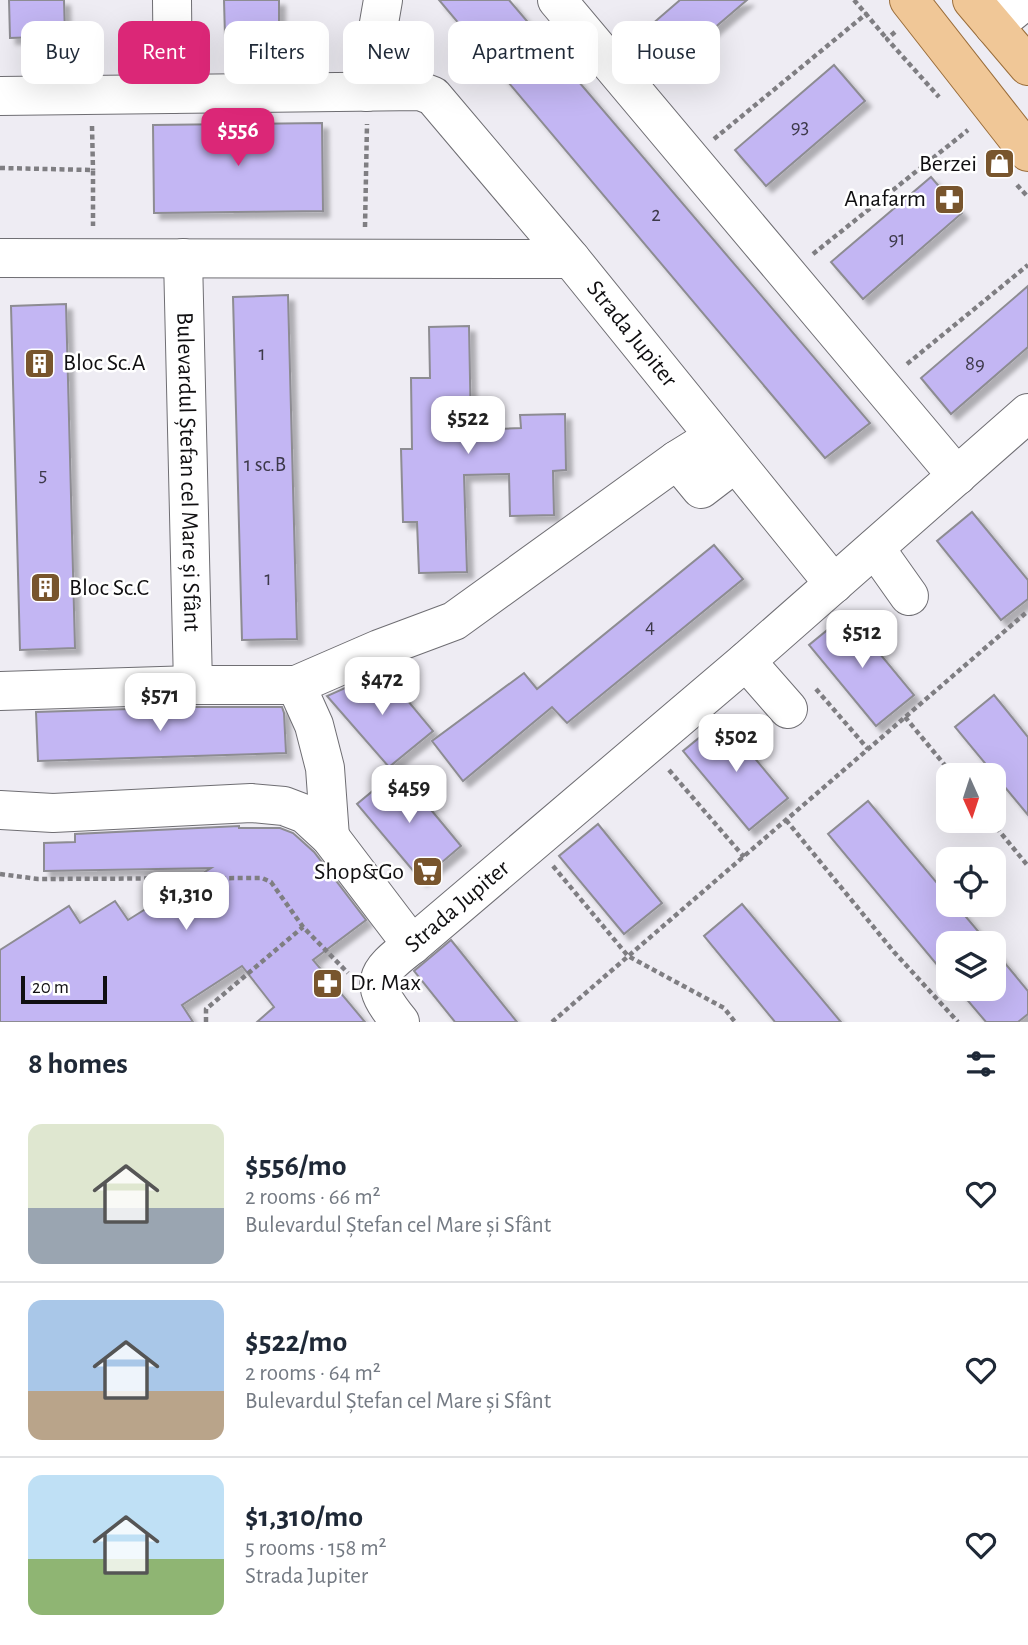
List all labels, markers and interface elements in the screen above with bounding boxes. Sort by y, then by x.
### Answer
chip: Buy [21,21,104,84]
chip: Rent [118,21,210,84]
chip: Filters [224,21,329,84]
chip: New [343,21,434,84]
chip: Apartment [448,21,598,84]
chip: House [612,21,720,84]
pin: $556 [197,108,279,168]
house number: 93 [791,116,809,137]
text: $556 [217,119,259,142]
shop icon: Berzei [983,147,1017,181]
place label: Berzei [919,152,977,176]
pharmacy icon: Anafarm [932,182,966,216]
place label: Anafarm [844,187,926,211]
house number: 2 [651,204,661,225]
house number: 91 [888,228,906,249]
street label: Strada Jupiter [582,276,682,392]
street label: Bulevardul Ștefan cel Mare și Sfânt [172,312,204,632]
house number: 1 [258,343,266,364]
building icon: Bloc Sc.A [23,346,57,380]
place label: Bloc Sc.A [63,351,146,375]
house number: 89 [965,353,985,374]
pin: $522 [427,396,509,456]
text: $522 [447,407,489,430]
house number: 1 sc.B [244,454,286,475]
house number: 5 [39,464,47,485]
house number: 1 [264,568,272,589]
building icon: Bloc Sc.C [29,571,63,605]
place label: Bloc Sc.C [69,576,149,600]
pin: $512 [821,610,903,670]
house number: 4 [645,616,655,637]
text: $512 [842,621,882,644]
pin: $472 [341,658,423,717]
text: $472 [361,668,403,691]
pin: $571 [119,674,201,733]
text: $571 [141,684,179,707]
pin: $502 [695,714,777,774]
text: $502 [714,725,758,748]
north arrow [936,763,1006,833]
map controls [936,763,1006,1001]
pin: $459 [368,766,450,825]
text: $459 [388,776,430,799]
button: locate [936,847,1006,917]
street label: Strada Jupiter [401,855,514,957]
supermarket icon: Shop&Go [410,855,444,889]
place label: Shop&Go [314,860,404,884]
pin: $1,310 [129,872,243,932]
text: $1,310 [159,883,213,906]
button: layers [936,931,1006,1001]
pharmacy icon: Dr. Max [310,966,344,1000]
place label: Dr. Max [350,971,421,995]
scale bar [21,973,107,1005]
text: 20 m [32,978,69,997]
icon: filters [962,1045,1000,1083]
text: 8 homes [28,1049,128,1079]
text: $556/mo [245,1151,346,1181]
icon: home [84,1152,168,1236]
icon: heart [962,1175,1000,1213]
text: 2 rooms · 66 m² [245,1186,381,1209]
text: Bulevardul Ștefan cel Mare și Sfânt [245,1214,551,1237]
text: $522/mo [245,1327,347,1357]
icon: home [84,1328,168,1412]
icon: heart [962,1351,1000,1389]
text: 2 rooms · 64 m² [245,1362,381,1385]
text: Bulevardul Ștefan cel Mare și Sfânt [245,1390,551,1413]
text: $1,310/mo [245,1502,363,1532]
icon: home [84,1503,168,1587]
icon: heart [962,1526,1000,1564]
text: 5 rooms · 158 m² [245,1537,387,1560]
text: Strada Jupiter [245,1565,368,1588]

